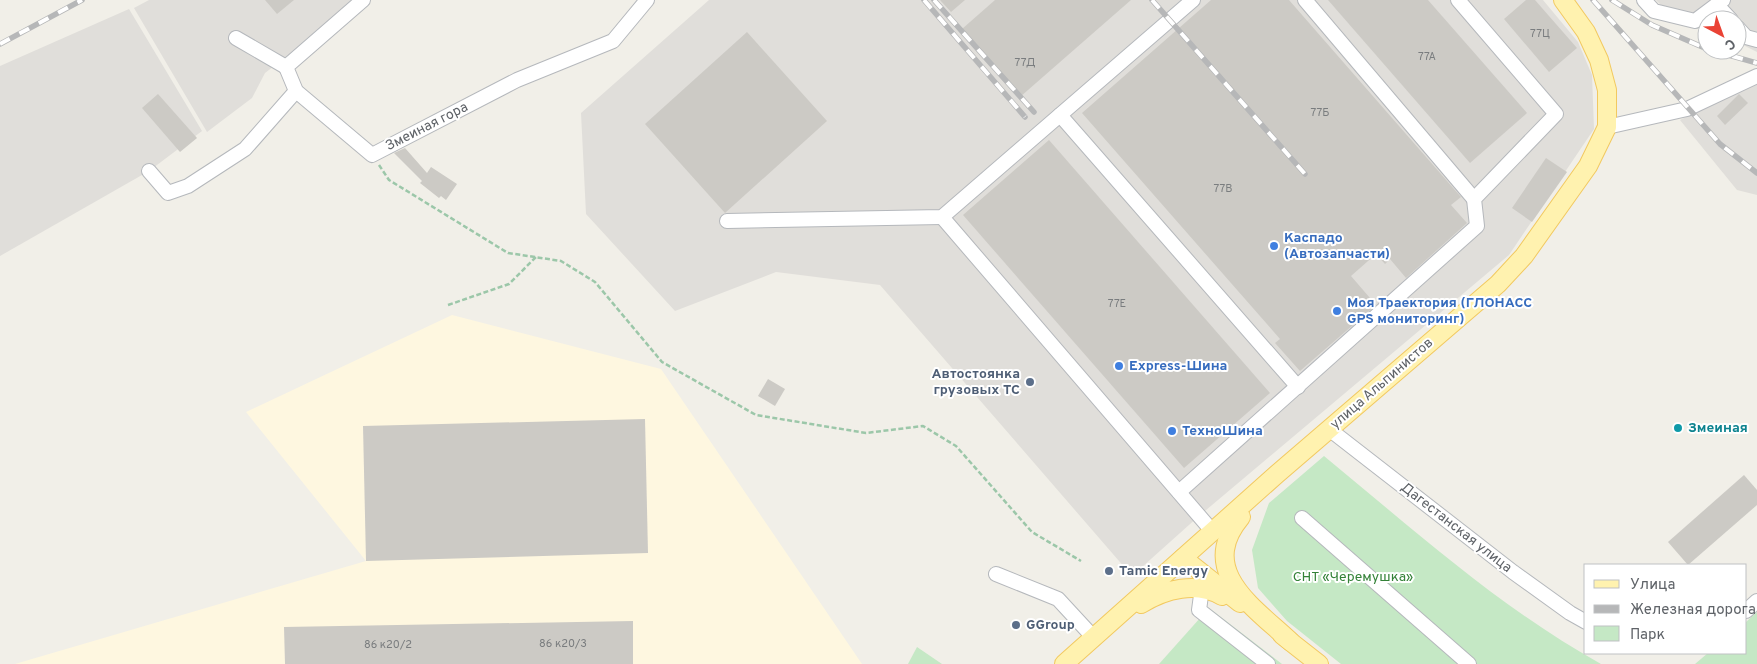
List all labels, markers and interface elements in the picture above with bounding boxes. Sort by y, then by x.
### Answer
north arrow [1697,10,1747,60]
house number: 77Ц [1530,27,1550,41]
text: С [1721,34,1738,53]
house number: 77А [1418,50,1436,64]
house number: 77Д [1015,56,1035,70]
street label: Змеиная гора [383,99,471,155]
house number: 77Б [1310,106,1330,120]
house number: 77В [1213,182,1233,196]
place label: Каспадо (Автозапчасти) [1284,230,1390,263]
marker: Каспадо (Автозапчасти) [1268,240,1280,252]
place label: Моя Траектория (ГЛОНАСС GPS мониторинг) [1347,295,1532,328]
house number: 77Е [1108,297,1126,311]
marker: Моя Траектория (ГЛОНАСС GPS мониторинг) [1331,305,1343,317]
street label: улица Альпинистов [1327,335,1437,433]
place label: Express-Шина [1129,358,1227,375]
marker: Express-Шина [1113,360,1125,372]
place label: Автостоянка грузовых ТС [932,366,1020,399]
marker: Автостоянка грузовых ТС [1024,376,1036,388]
place label: Змеиная [1688,420,1748,437]
marker: Змеиная [1672,422,1684,434]
place label: ТехноШина [1182,423,1263,440]
marker: ТехноШина [1166,425,1178,437]
street label: Дагестанская улица [1397,479,1515,577]
place label: Tamic Energy [1119,563,1208,580]
legend [1584,564,1747,654]
marker: Tamic Energy [1103,565,1115,577]
park label: СНТ «Черемушка» [1293,569,1413,586]
text: Улица [1630,576,1675,595]
text: Железная дорога [1630,601,1756,620]
place label: GGroup [1026,617,1075,634]
marker: GGroup [1010,619,1022,631]
text: Парк [1630,626,1665,645]
house number: 86 к20/3 [539,637,587,651]
house number: 86 к20/2 [364,638,412,652]

